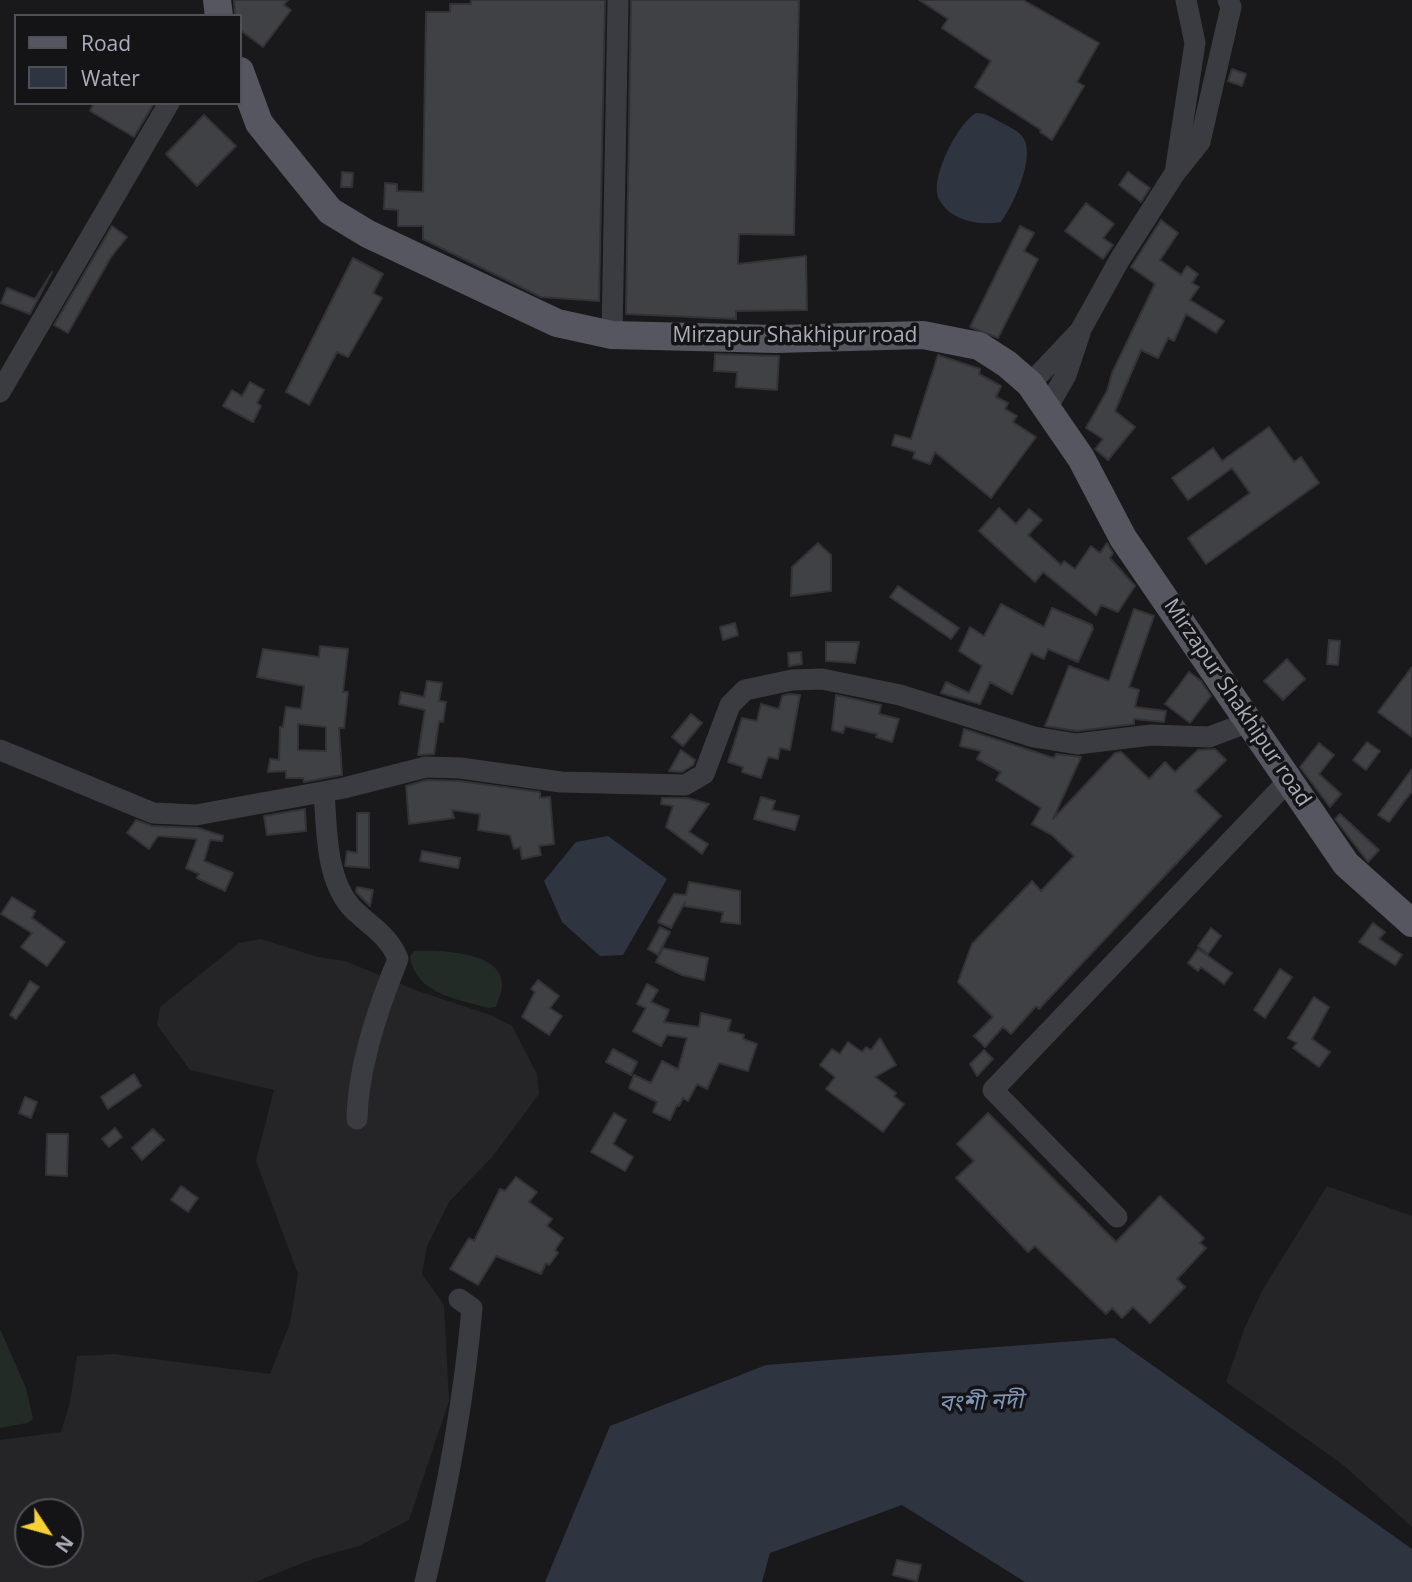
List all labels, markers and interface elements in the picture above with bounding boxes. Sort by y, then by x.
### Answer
legend [14,14,242,105]
text: Road [81,29,131,57]
text: Water [81,64,140,92]
street label: Mirzapur Shakhipur road [673,323,917,349]
street label: Mirzapur Shakhipur road [1158,594,1316,812]
water label: বংশী নদী [938,1388,1024,1418]
north arrow [14,1498,84,1568]
text: N [49,1530,79,1558]

